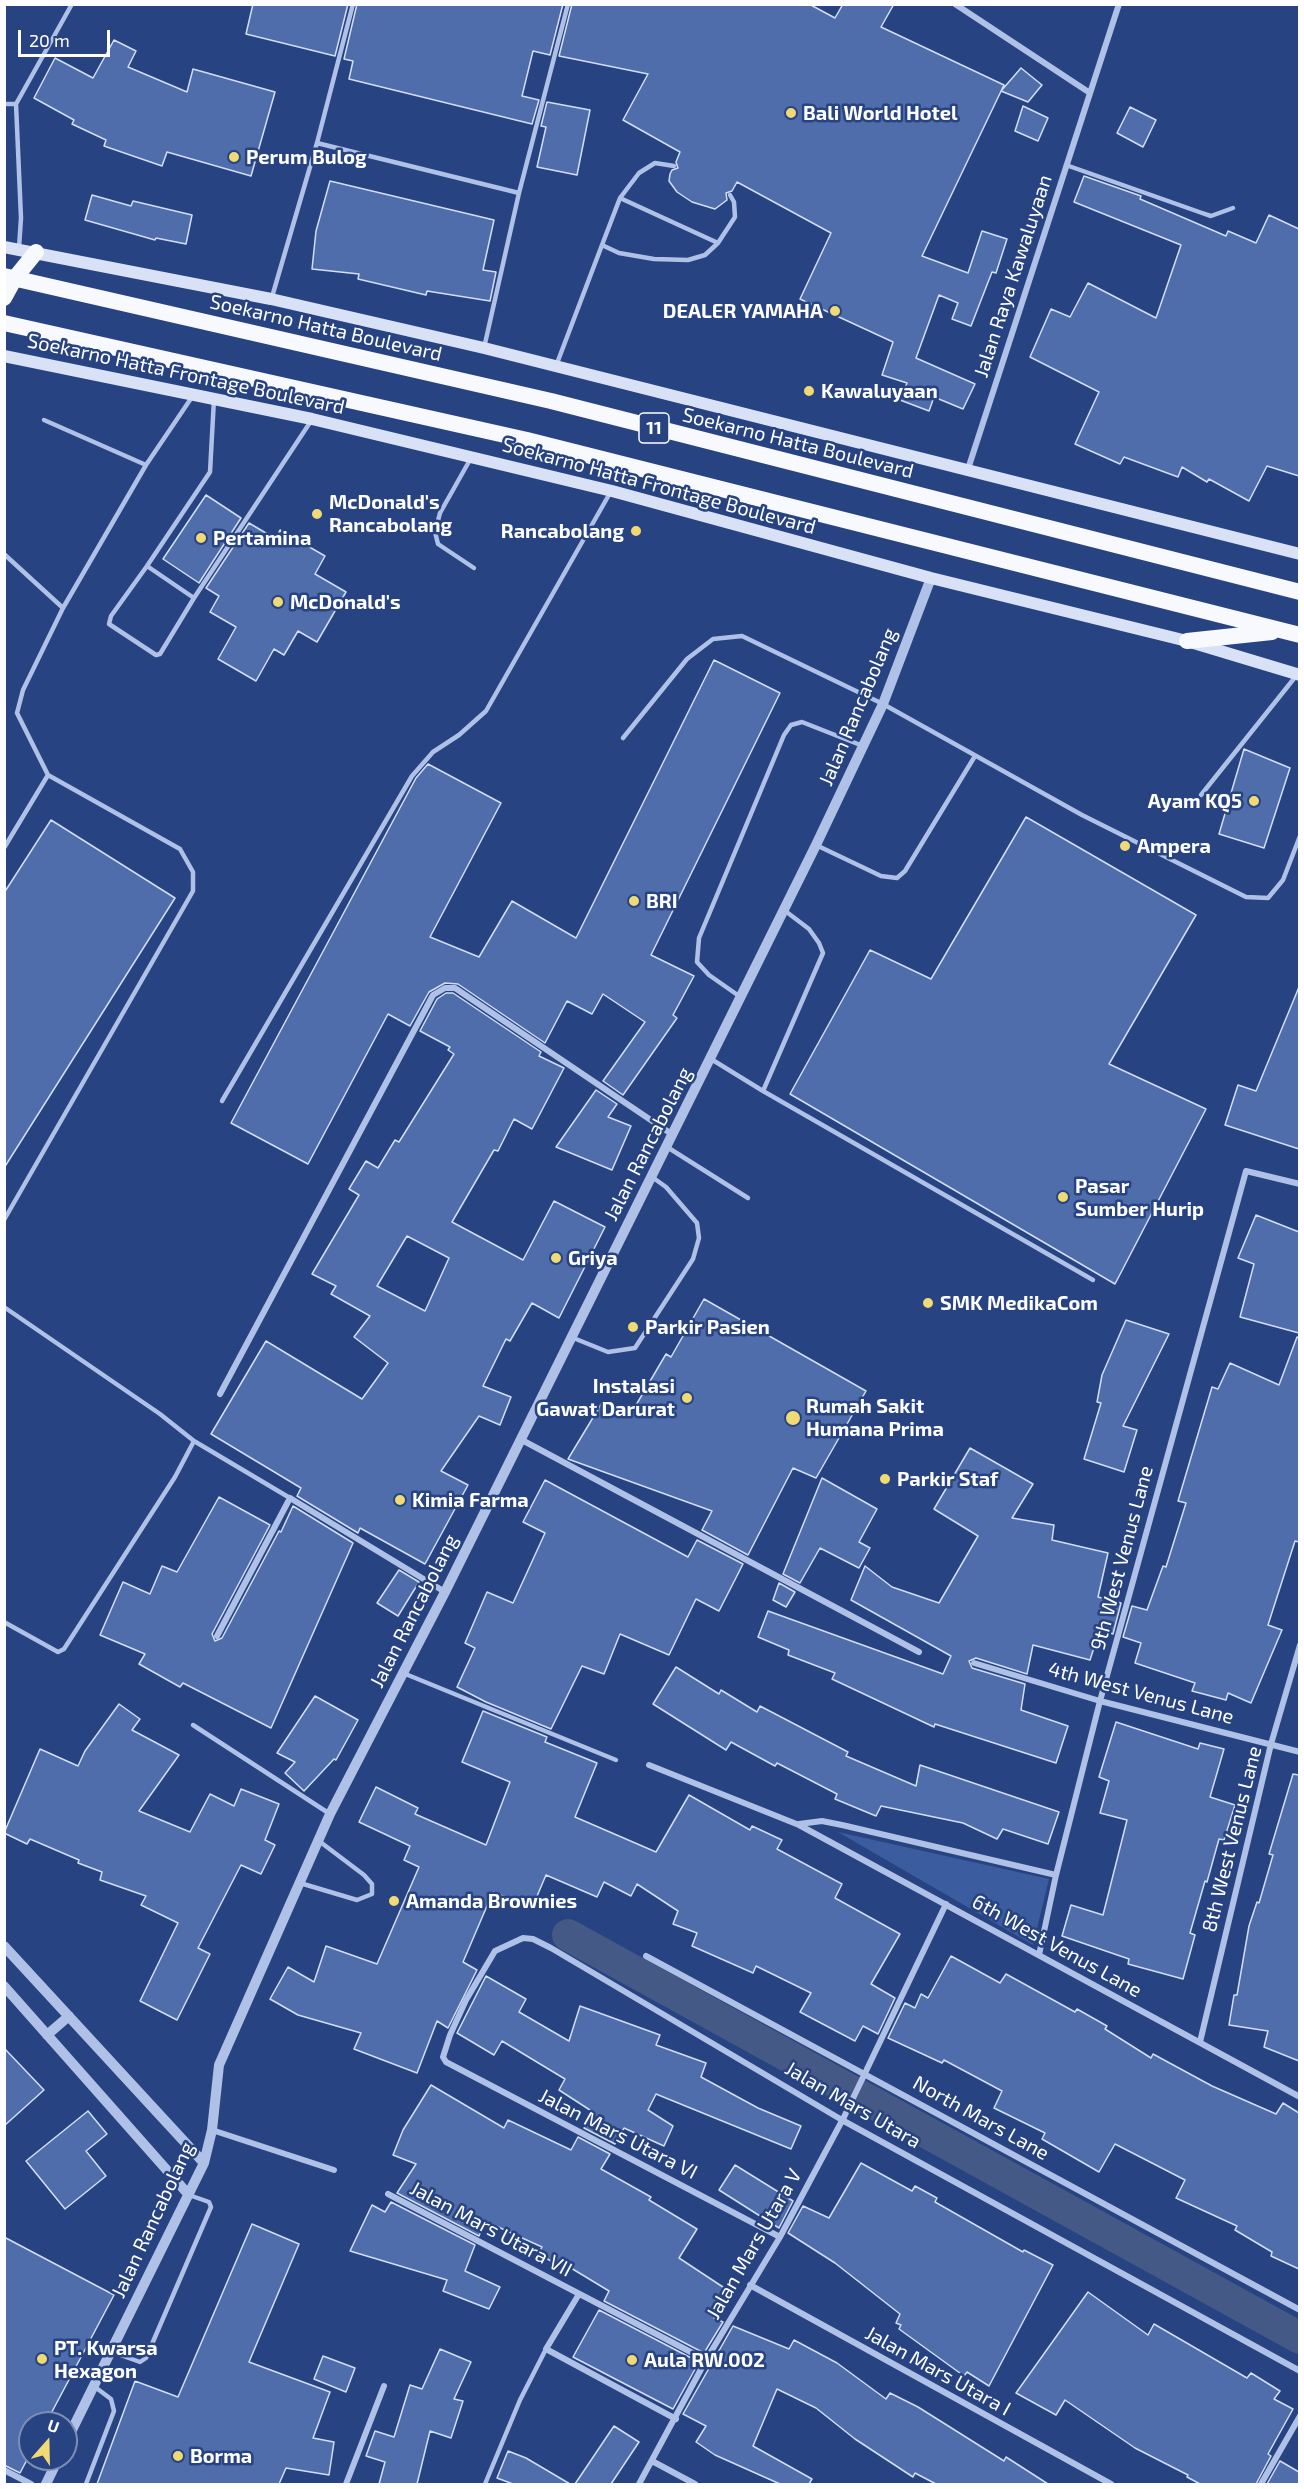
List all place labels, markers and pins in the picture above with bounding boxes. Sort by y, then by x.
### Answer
place label: Bali World Hotel [803,101,958,125]
marker: Bali World Hotel [784,106,798,120]
place label: Perum Bulog [246,145,367,169]
marker: Perum Bulog [227,150,241,164]
place label: DEALER YAMAHA [663,299,823,323]
marker: DEALER YAMAHA [828,304,842,318]
place label: Kawaluyaan [821,379,938,403]
marker: Kawaluyaan [802,384,816,398]
place label: McDonald's Rancabolang [329,490,452,537]
marker: McDonald's Rancabolang [310,507,324,521]
place label: Rancabolang [501,519,624,543]
marker: Rancabolang [629,524,643,538]
place label: Pertamina [213,526,311,550]
marker: Pertamina [194,531,208,545]
place label: McDonald's [290,590,401,614]
marker: McDonald's [271,595,285,609]
place label: Ayam KQ5 [1148,789,1242,813]
marker: Ayam KQ5 [1247,794,1261,808]
place label: Ampera [1137,834,1211,858]
marker: Ampera [1118,839,1132,853]
place label: BRI [646,889,678,913]
marker: BRI [627,894,641,908]
place label: Pasar Sumber Hurip [1075,1174,1204,1221]
marker: Pasar Sumber Hurip [1056,1190,1070,1204]
place label: Griya [568,1246,618,1270]
marker: Griya [549,1251,563,1265]
place label: SMK MedikaCom [940,1291,1098,1315]
marker: SMK MedikaCom [921,1296,935,1310]
place label: Parkir Pasien [645,1315,770,1339]
marker: Parkir Pasien [626,1320,640,1334]
place label: Instalasi Gawat Darurat [536,1374,675,1421]
marker: Instalasi Gawat Darurat [680,1391,694,1405]
place label: Rumah Sakit Humana Prima [806,1394,944,1441]
marker: Rumah Sakit Humana Prima [784,1409,802,1427]
place label: Parkir Staf [897,1467,998,1491]
marker: Parkir Staf [878,1472,892,1486]
place label: Kimia Farma [412,1488,529,1512]
marker: Kimia Farma [393,1493,407,1507]
place label: Amanda Brownies [406,1889,577,1913]
marker: Amanda Brownies [387,1894,401,1908]
place label: PT. Kwarsa Hexagon [54,2336,158,2383]
place label: Aula RW.002 [644,2348,765,2372]
marker: PT. Kwarsa Hexagon [35,2352,49,2366]
marker: Aula RW.002 [625,2353,639,2367]
place label: Borma [190,2444,252,2468]
marker: Borma [171,2449,185,2463]

